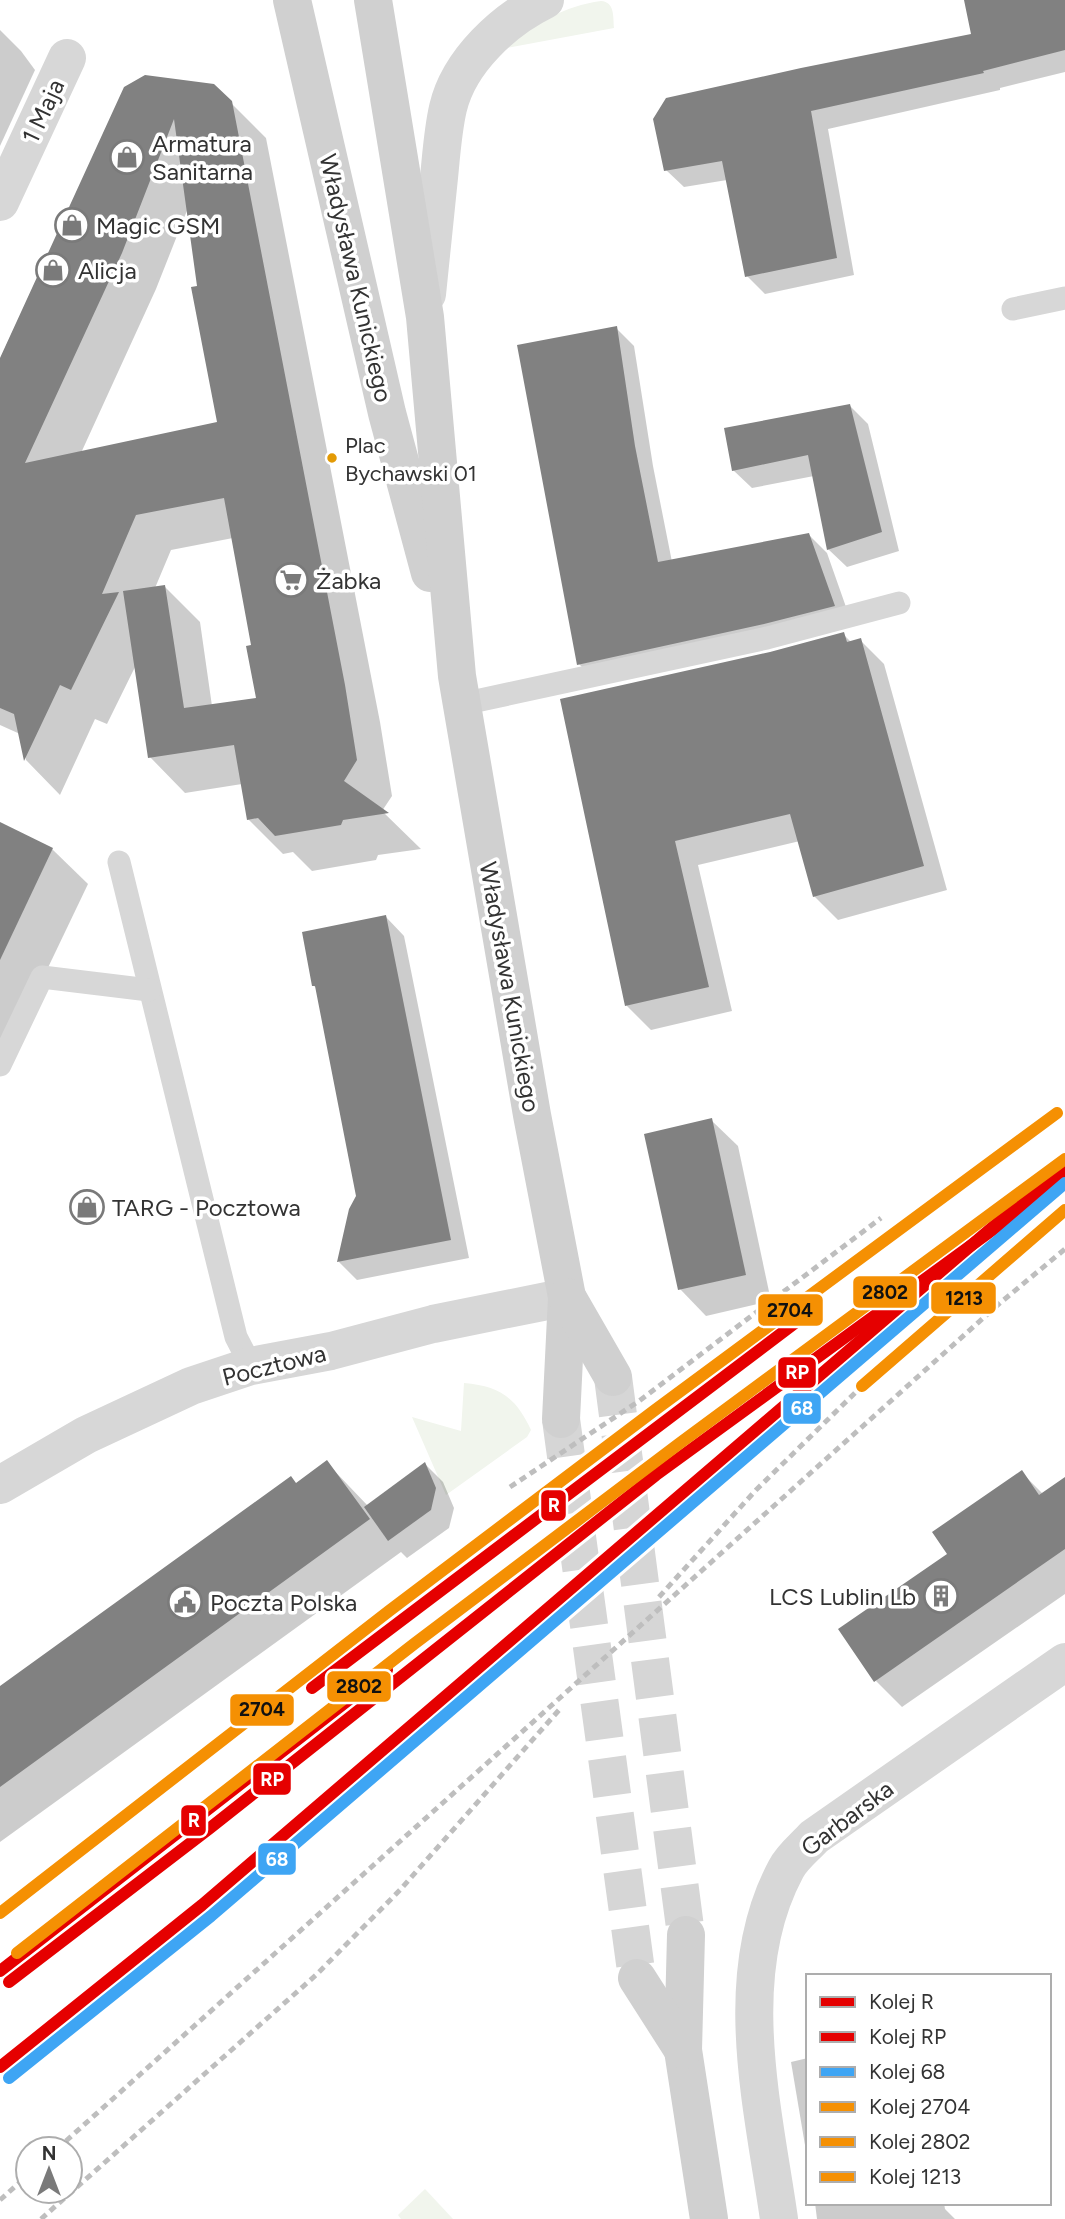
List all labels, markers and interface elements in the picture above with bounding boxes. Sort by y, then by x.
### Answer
street label: 1 Maja [16,74,70,148]
place label: Armatura Sanitarna [152,129,253,186]
shop icon: Armatura Sanitarna [108,138,146,176]
street label: Władysława Kunickiego [313,151,399,405]
shop icon: Magic GSM [53,206,91,244]
place label: Magic GSM [96,211,220,240]
shop icon: Alicja [34,251,72,289]
place label: Alicja [78,256,137,285]
place label: Plac Bychawski 01 [345,432,477,487]
marker: Plac Bychawski 01 [325,451,339,465]
supermarket icon: Żabka [272,561,310,599]
place label: Żabka [316,566,381,595]
street label: Władysława Kunickiego [474,860,546,1114]
shop icon: TARG - Pocztowa [68,1188,106,1226]
place label: TARG - Pocztowa [112,1193,301,1222]
line badge: 2802 [852,1275,918,1309]
text: 2802 [862,1281,908,1304]
line badge: 1213 [930,1281,997,1315]
text: 1213 [945,1287,983,1310]
line badge: 2704 [757,1293,824,1327]
text: 2704 [767,1299,813,1322]
street label: Pocztowa [219,1338,329,1392]
line badge: RP [777,1356,817,1389]
text: RP [785,1361,809,1384]
line badge: 68 [782,1392,822,1425]
text: 68 [791,1397,813,1420]
line badge: R [540,1489,567,1522]
text: R [548,1494,560,1517]
building icon: LCS Lublin Lb [922,1577,960,1615]
place label: LCS Lublin Lb [769,1582,916,1611]
public building icon: Poczta Polska [166,1583,204,1621]
place label: Poczta Polska [210,1588,357,1617]
line badge: 2802 [326,1670,392,1703]
text: 2802 [336,1675,382,1698]
line badge: 2704 [229,1693,295,1727]
text: 2704 [239,1698,285,1721]
line badge: RP [252,1762,292,1796]
text: RP [260,1768,284,1791]
street label: Garbarska [795,1774,899,1862]
line badge: R [180,1804,207,1837]
text: R [188,1809,200,1832]
line badge: 68 [257,1842,297,1876]
text: 68 [266,1848,288,1871]
legend [806,1974,1051,2205]
text: Kolej R [869,1989,934,2014]
text: Kolej RP [869,2024,946,2049]
text: Kolej 68 [869,2059,946,2084]
text: Kolej 2704 [869,2094,970,2119]
text: Kolej 2802 [869,2129,971,2154]
north arrow [14,2135,84,2205]
text: N [42,2142,56,2165]
text: Kolej 1213 [869,2164,961,2189]

